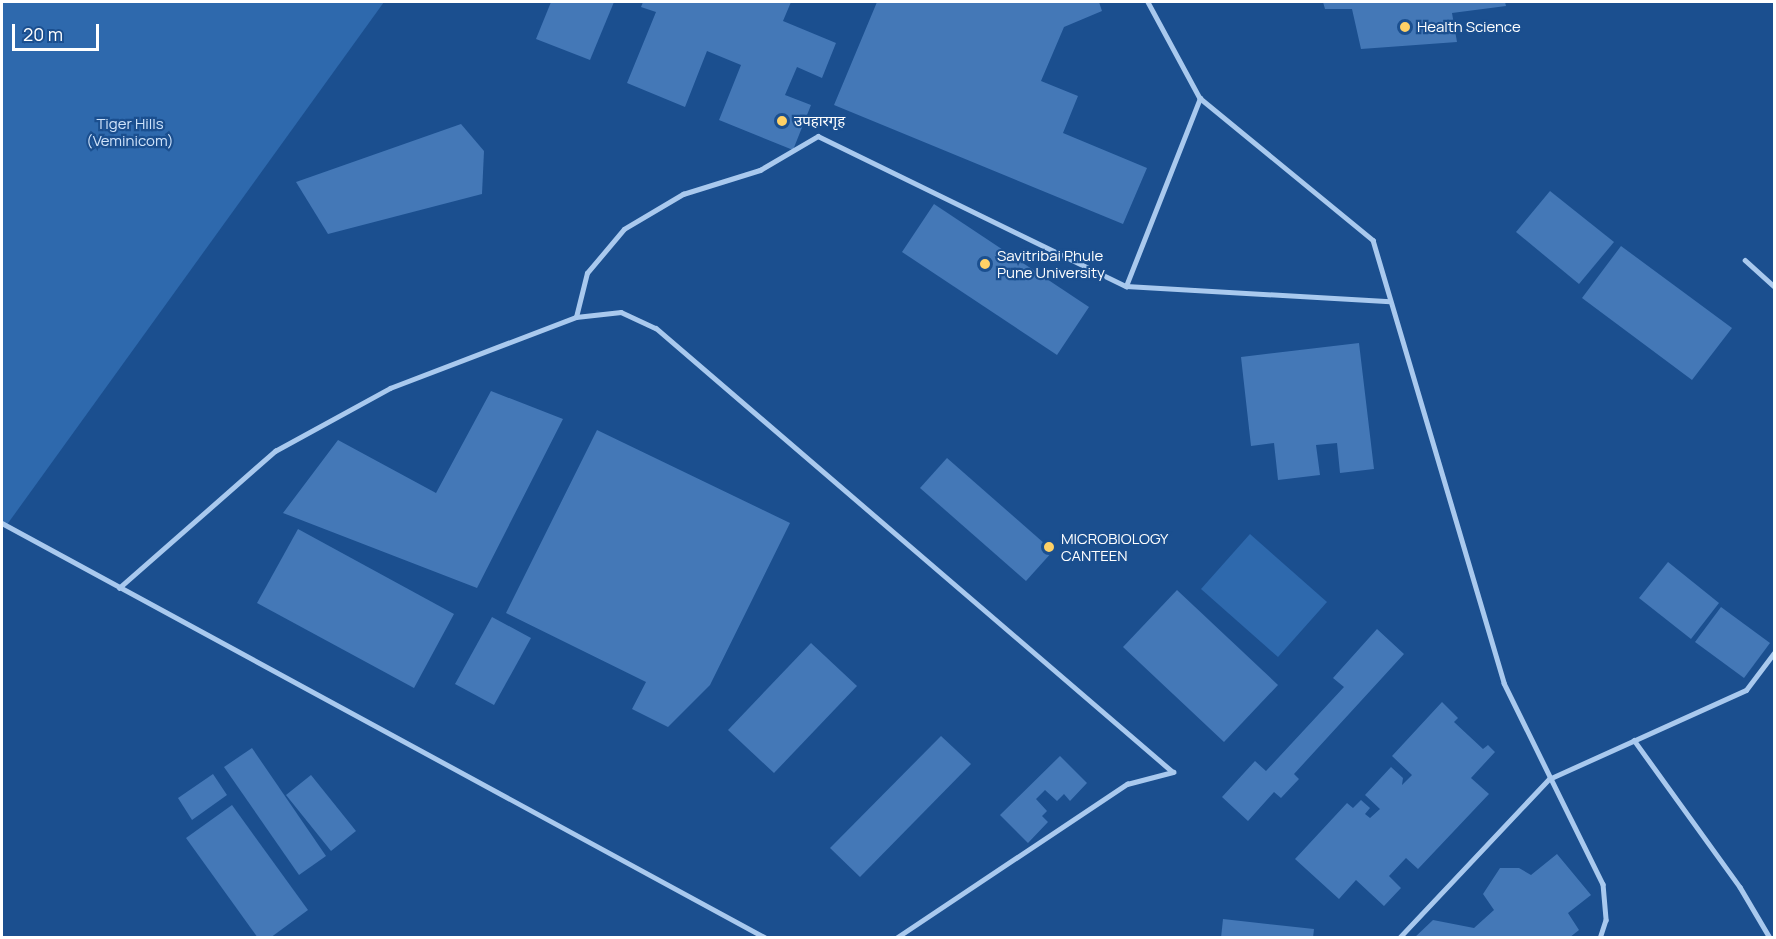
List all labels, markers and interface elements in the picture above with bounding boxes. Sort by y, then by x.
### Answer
scale bar [15,12,102,50]
place label: Health Science [1417,18,1521,36]
marker: Health Science [1398,20,1412,34]
text: 20 m [23,22,63,46]
place label: उपहारगृह [794,112,845,130]
park label: Tiger Hills (Veminicom) [86,114,174,149]
marker: उपहारगृह [775,114,789,128]
place label: Savitribai Phule Pune University [997,246,1105,281]
marker: Savitribai Phule Pune University [978,257,992,271]
place label: MICROBIOLOGY CANTEEN [1061,529,1168,564]
marker: MICROBIOLOGY CANTEEN [1042,540,1056,554]

